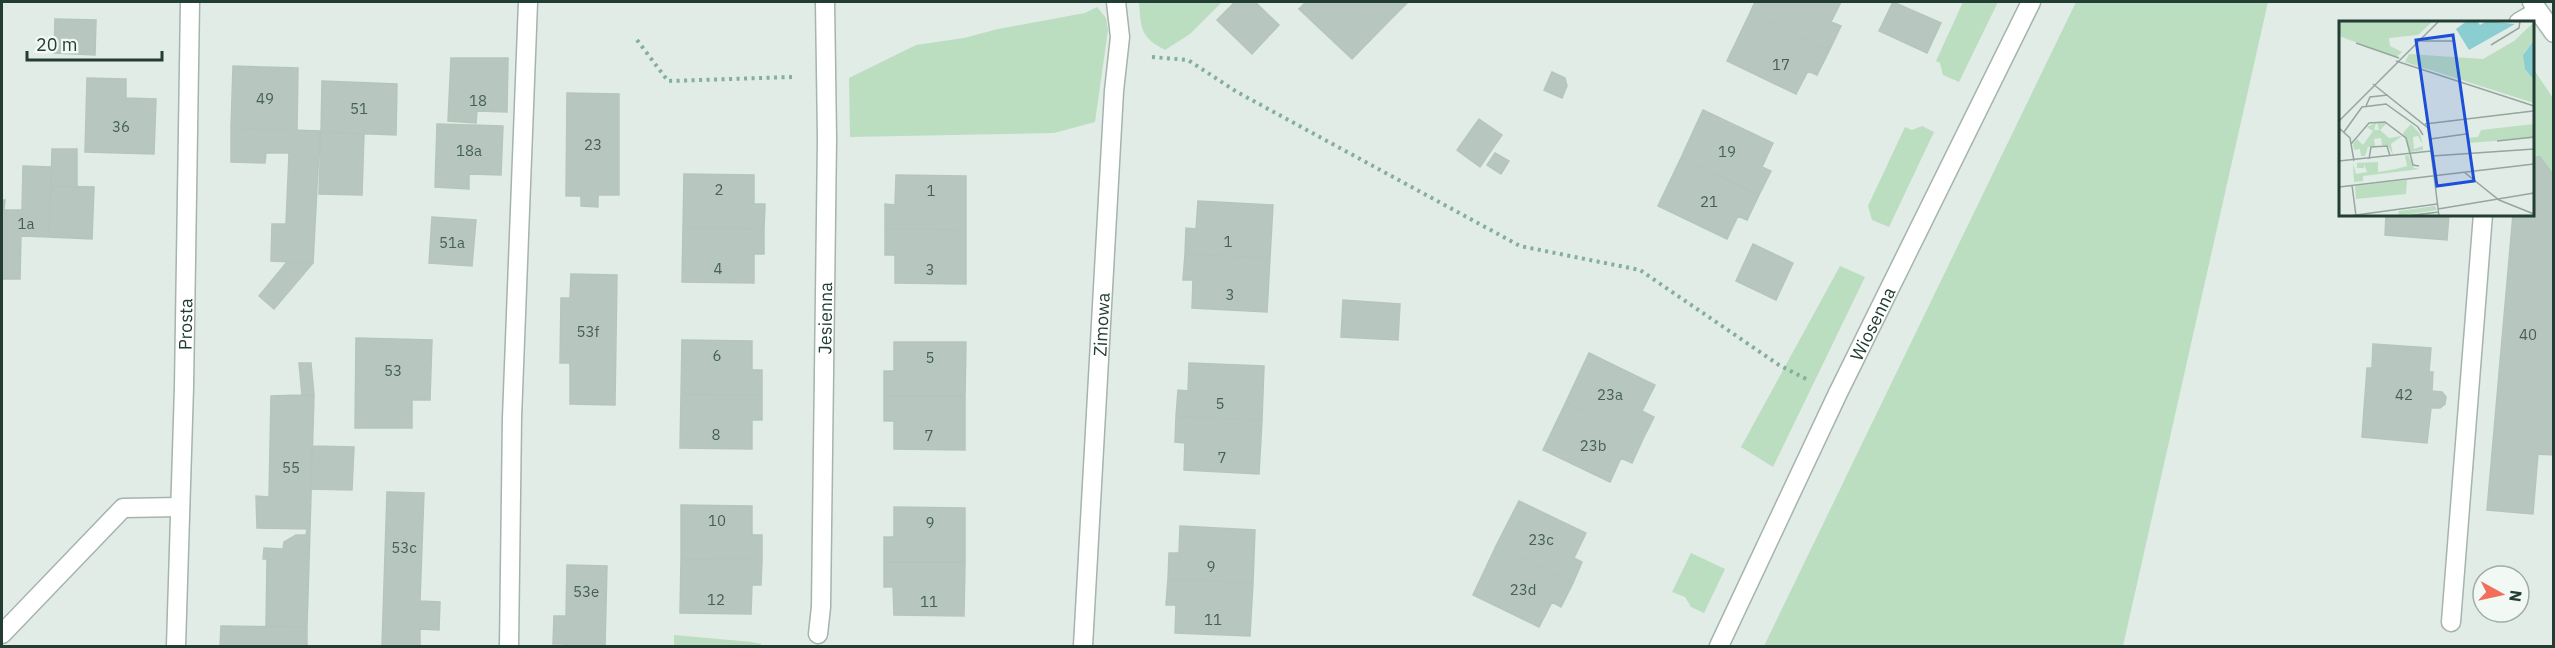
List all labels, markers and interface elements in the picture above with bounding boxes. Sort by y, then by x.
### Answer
inset map [2339,21,2534,216]
scale bar [27,24,162,62]
text: 20 m [36,33,78,56]
house number: 17 [1772,55,1790,74]
house number: 49 [256,89,274,108]
house number: 18 [469,91,487,110]
house number: 51 [350,99,368,118]
house number: 36 [112,117,130,136]
house number: 23 [584,135,602,154]
house number: 18a [456,141,482,160]
house number: 19 [1718,142,1736,161]
house number: 2 [714,180,724,199]
house number: 1 [926,181,936,200]
house number: 21 [1700,192,1718,211]
house number: 1a [17,214,35,233]
house number: 1 [1223,232,1233,251]
house number: 51a [439,233,465,252]
house number: 4 [713,259,723,278]
house number: 3 [925,260,935,279]
street label: Jesienna [813,281,837,355]
street label: Wiosenna [1844,283,1900,364]
house number: 3 [1225,285,1235,304]
street label: Zimowa [1088,292,1114,357]
street label: Prosta [173,298,197,350]
house number: 53f [577,322,600,341]
house number: 40 [2519,325,2537,344]
house number: 6 [712,346,722,365]
house number: 5 [925,348,935,367]
house number: 53 [384,361,402,380]
house number: 23a [1597,385,1623,404]
house number: 42 [2395,385,2413,404]
house number: 5 [1215,394,1225,413]
house number: 8 [711,425,721,444]
house number: 7 [924,426,934,445]
house number: 23b [1580,436,1606,455]
house number: 7 [1217,448,1227,467]
house number: 55 [282,458,300,477]
house number: 10 [708,511,726,530]
house number: 9 [925,513,935,532]
house number: 23c [1528,530,1554,549]
house number: 53c [391,538,417,557]
house number: 9 [1206,557,1216,576]
north arrow [2471,564,2531,624]
house number: 23d [1510,580,1536,599]
house number: 53e [573,582,599,601]
text: N [2505,589,2527,603]
house number: 12 [707,590,725,609]
house number: 11 [920,592,938,611]
house number: 11 [1204,610,1222,629]

